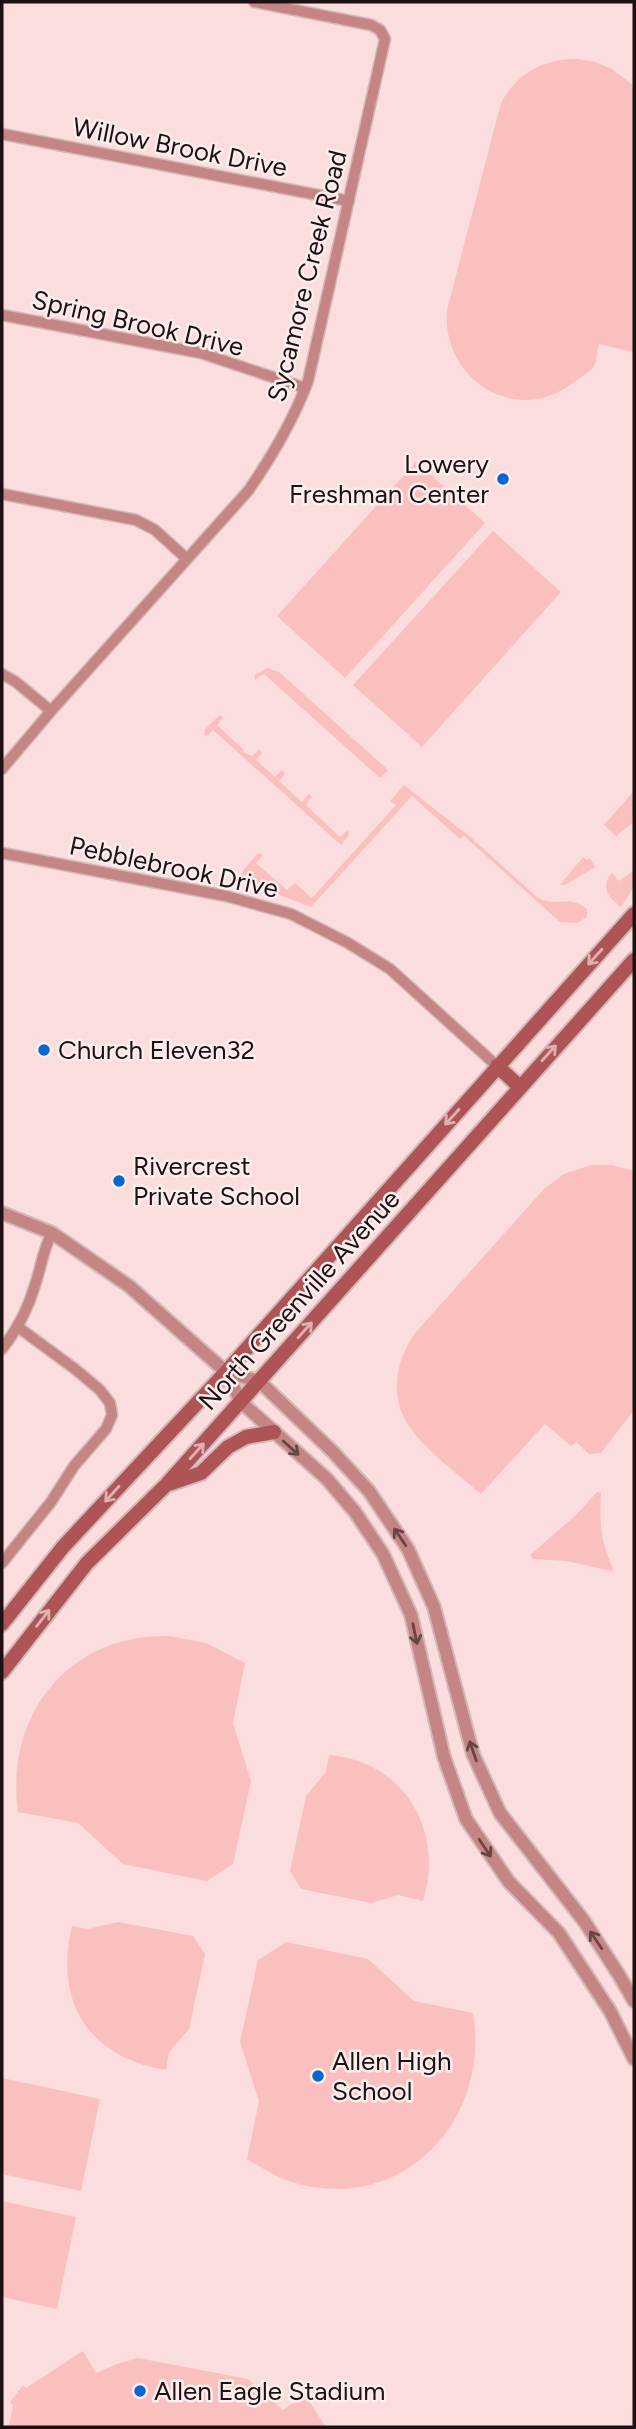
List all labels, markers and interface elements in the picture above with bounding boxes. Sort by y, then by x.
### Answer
street label: Willow Brook Drive [70,110,290,184]
street label: Sycamore Creek Road [260,147,354,405]
street label: Spring Brook Drive [29,283,247,363]
place label: Lowery Freshman Center [289,448,489,510]
marker: Lowery Freshman Center [495,471,511,487]
street label: Pebblebrook Drive [67,829,281,905]
one-way arrow [587,948,603,966]
place label: Church Eleven32 [58,1034,255,1066]
marker: Church Eleven32 [36,1042,52,1058]
one-way arrow [541,1045,557,1063]
one-way arrow [444,1108,460,1126]
place label: Rivercrest Private School [133,1150,300,1212]
marker: Rivercrest Private School [111,1173,127,1189]
street label: North Greenville Avenue [192,1183,406,1417]
one-way arrow [296,1322,313,1339]
one-way arrow [282,1439,300,1455]
one-way arrow [189,1442,205,1460]
one-way arrow [104,1485,120,1503]
one-way arrow [393,1528,407,1547]
one-way arrow [36,1610,51,1628]
one-way arrow [409,1622,423,1645]
one-way arrow [466,1740,478,1762]
one-way arrow [478,1838,492,1857]
one-way arrow [589,1931,604,1950]
place label: Allen High School [332,2045,452,2107]
marker: Allen High School [310,2068,326,2084]
place label: Allen Eagle Stadium [154,2375,385,2407]
marker: Allen Eagle Stadium [132,2383,148,2399]

